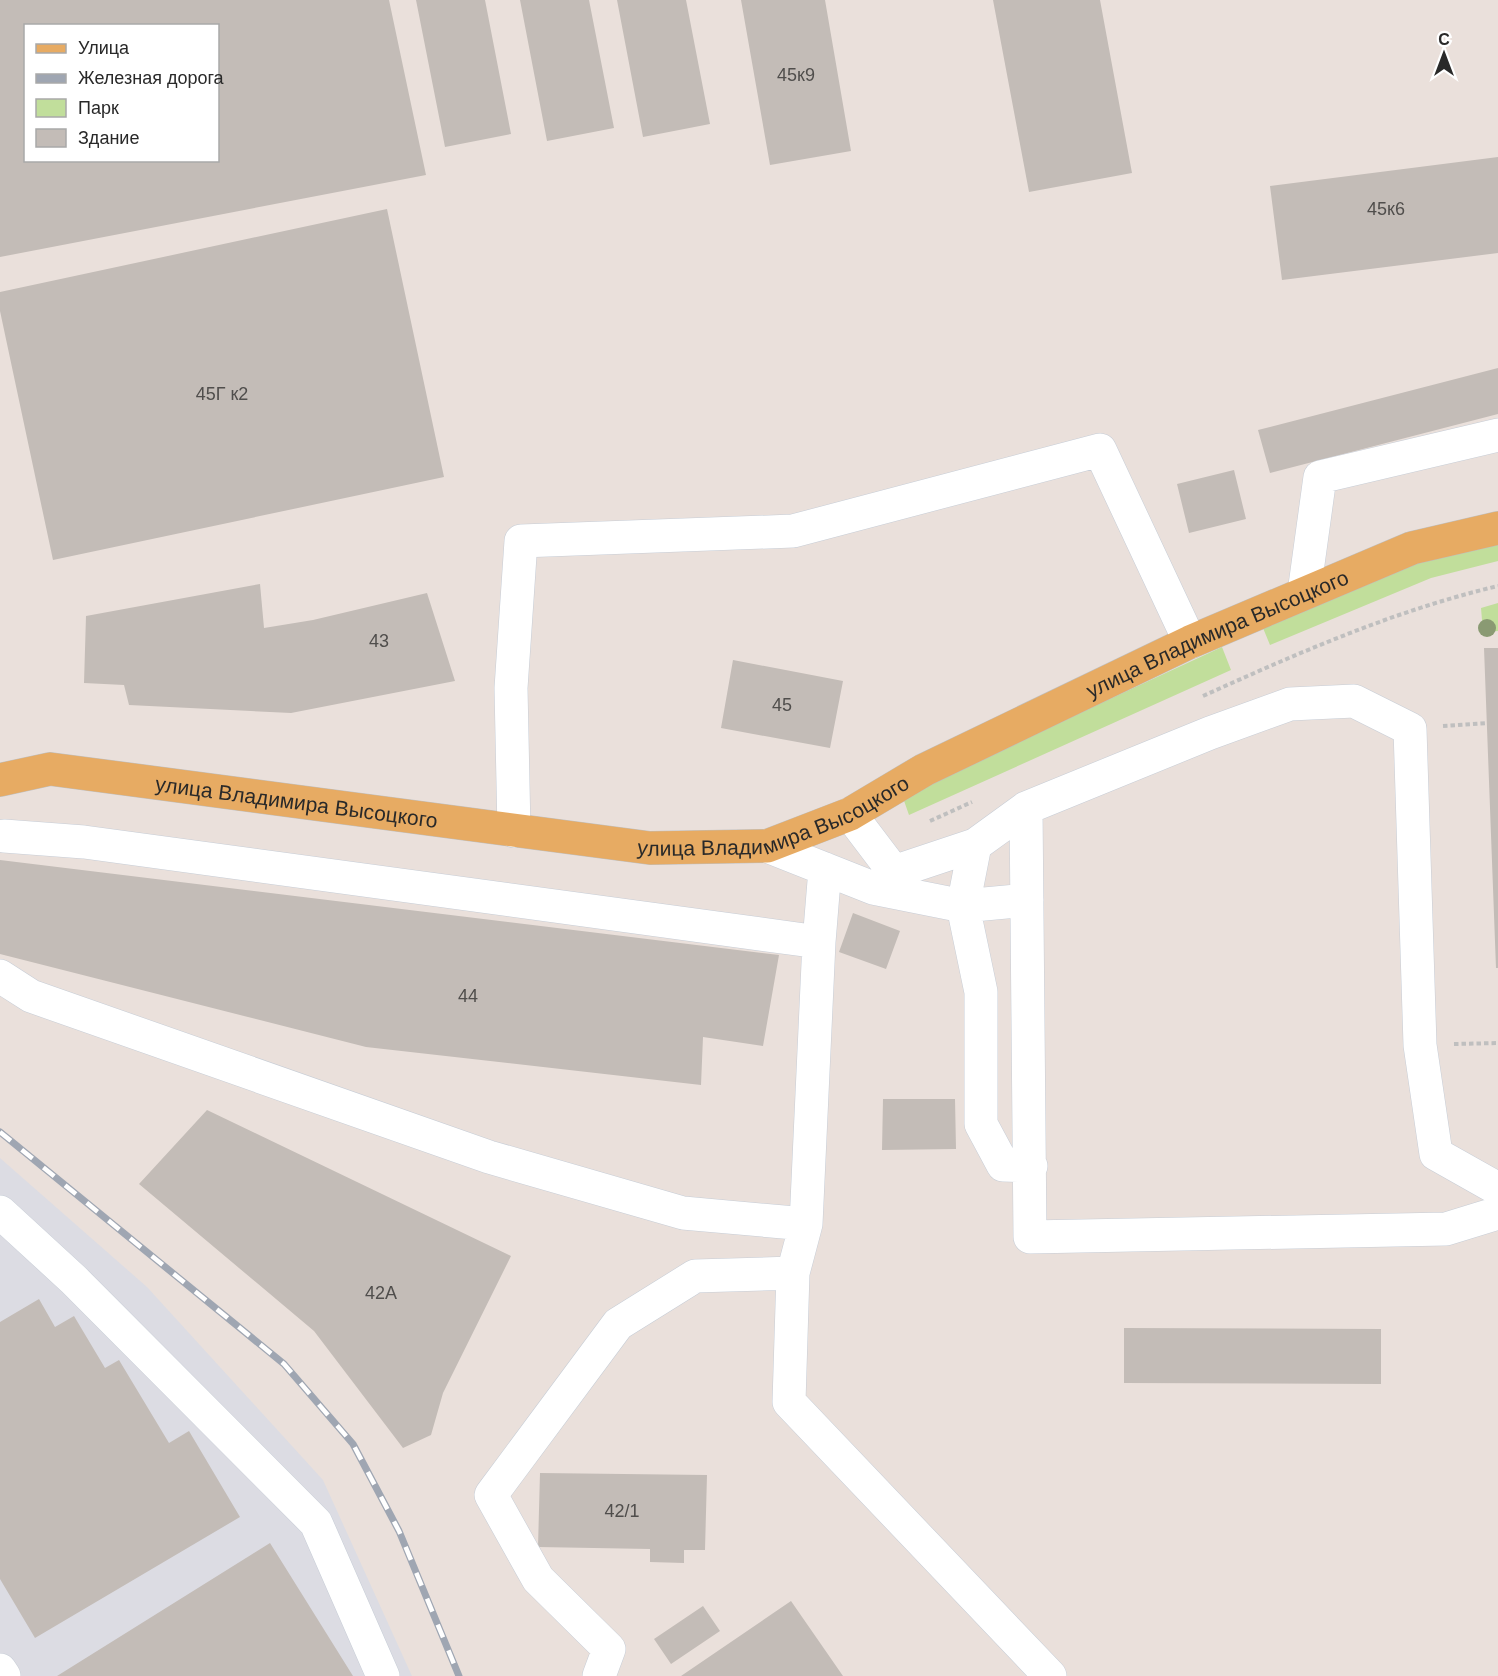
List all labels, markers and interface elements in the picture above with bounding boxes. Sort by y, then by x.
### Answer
legend [24,24,219,162]
north arrow [1414,24,1474,84]
text: С [1438,31,1450,48]
text: Улица [78,38,130,58]
house number: 45к9 [777,65,815,85]
text: Железная дорога [78,68,225,88]
text: Парк [78,98,119,118]
text: Здание [78,128,139,148]
house number: 45к6 [1367,199,1405,219]
house number: 45Г к2 [196,384,248,404]
street label: улица Владимира Высоцкого [1082,565,1352,702]
house number: 43 [369,631,389,651]
house number: 45 [772,695,792,715]
street label: улица Владимира Высоцкого [636,770,913,860]
street label: улица Владимира Высоцкого [154,772,439,831]
house number: 44 [458,986,478,1006]
house number: 42А [365,1283,397,1303]
house number: 42/1 [604,1501,640,1521]

